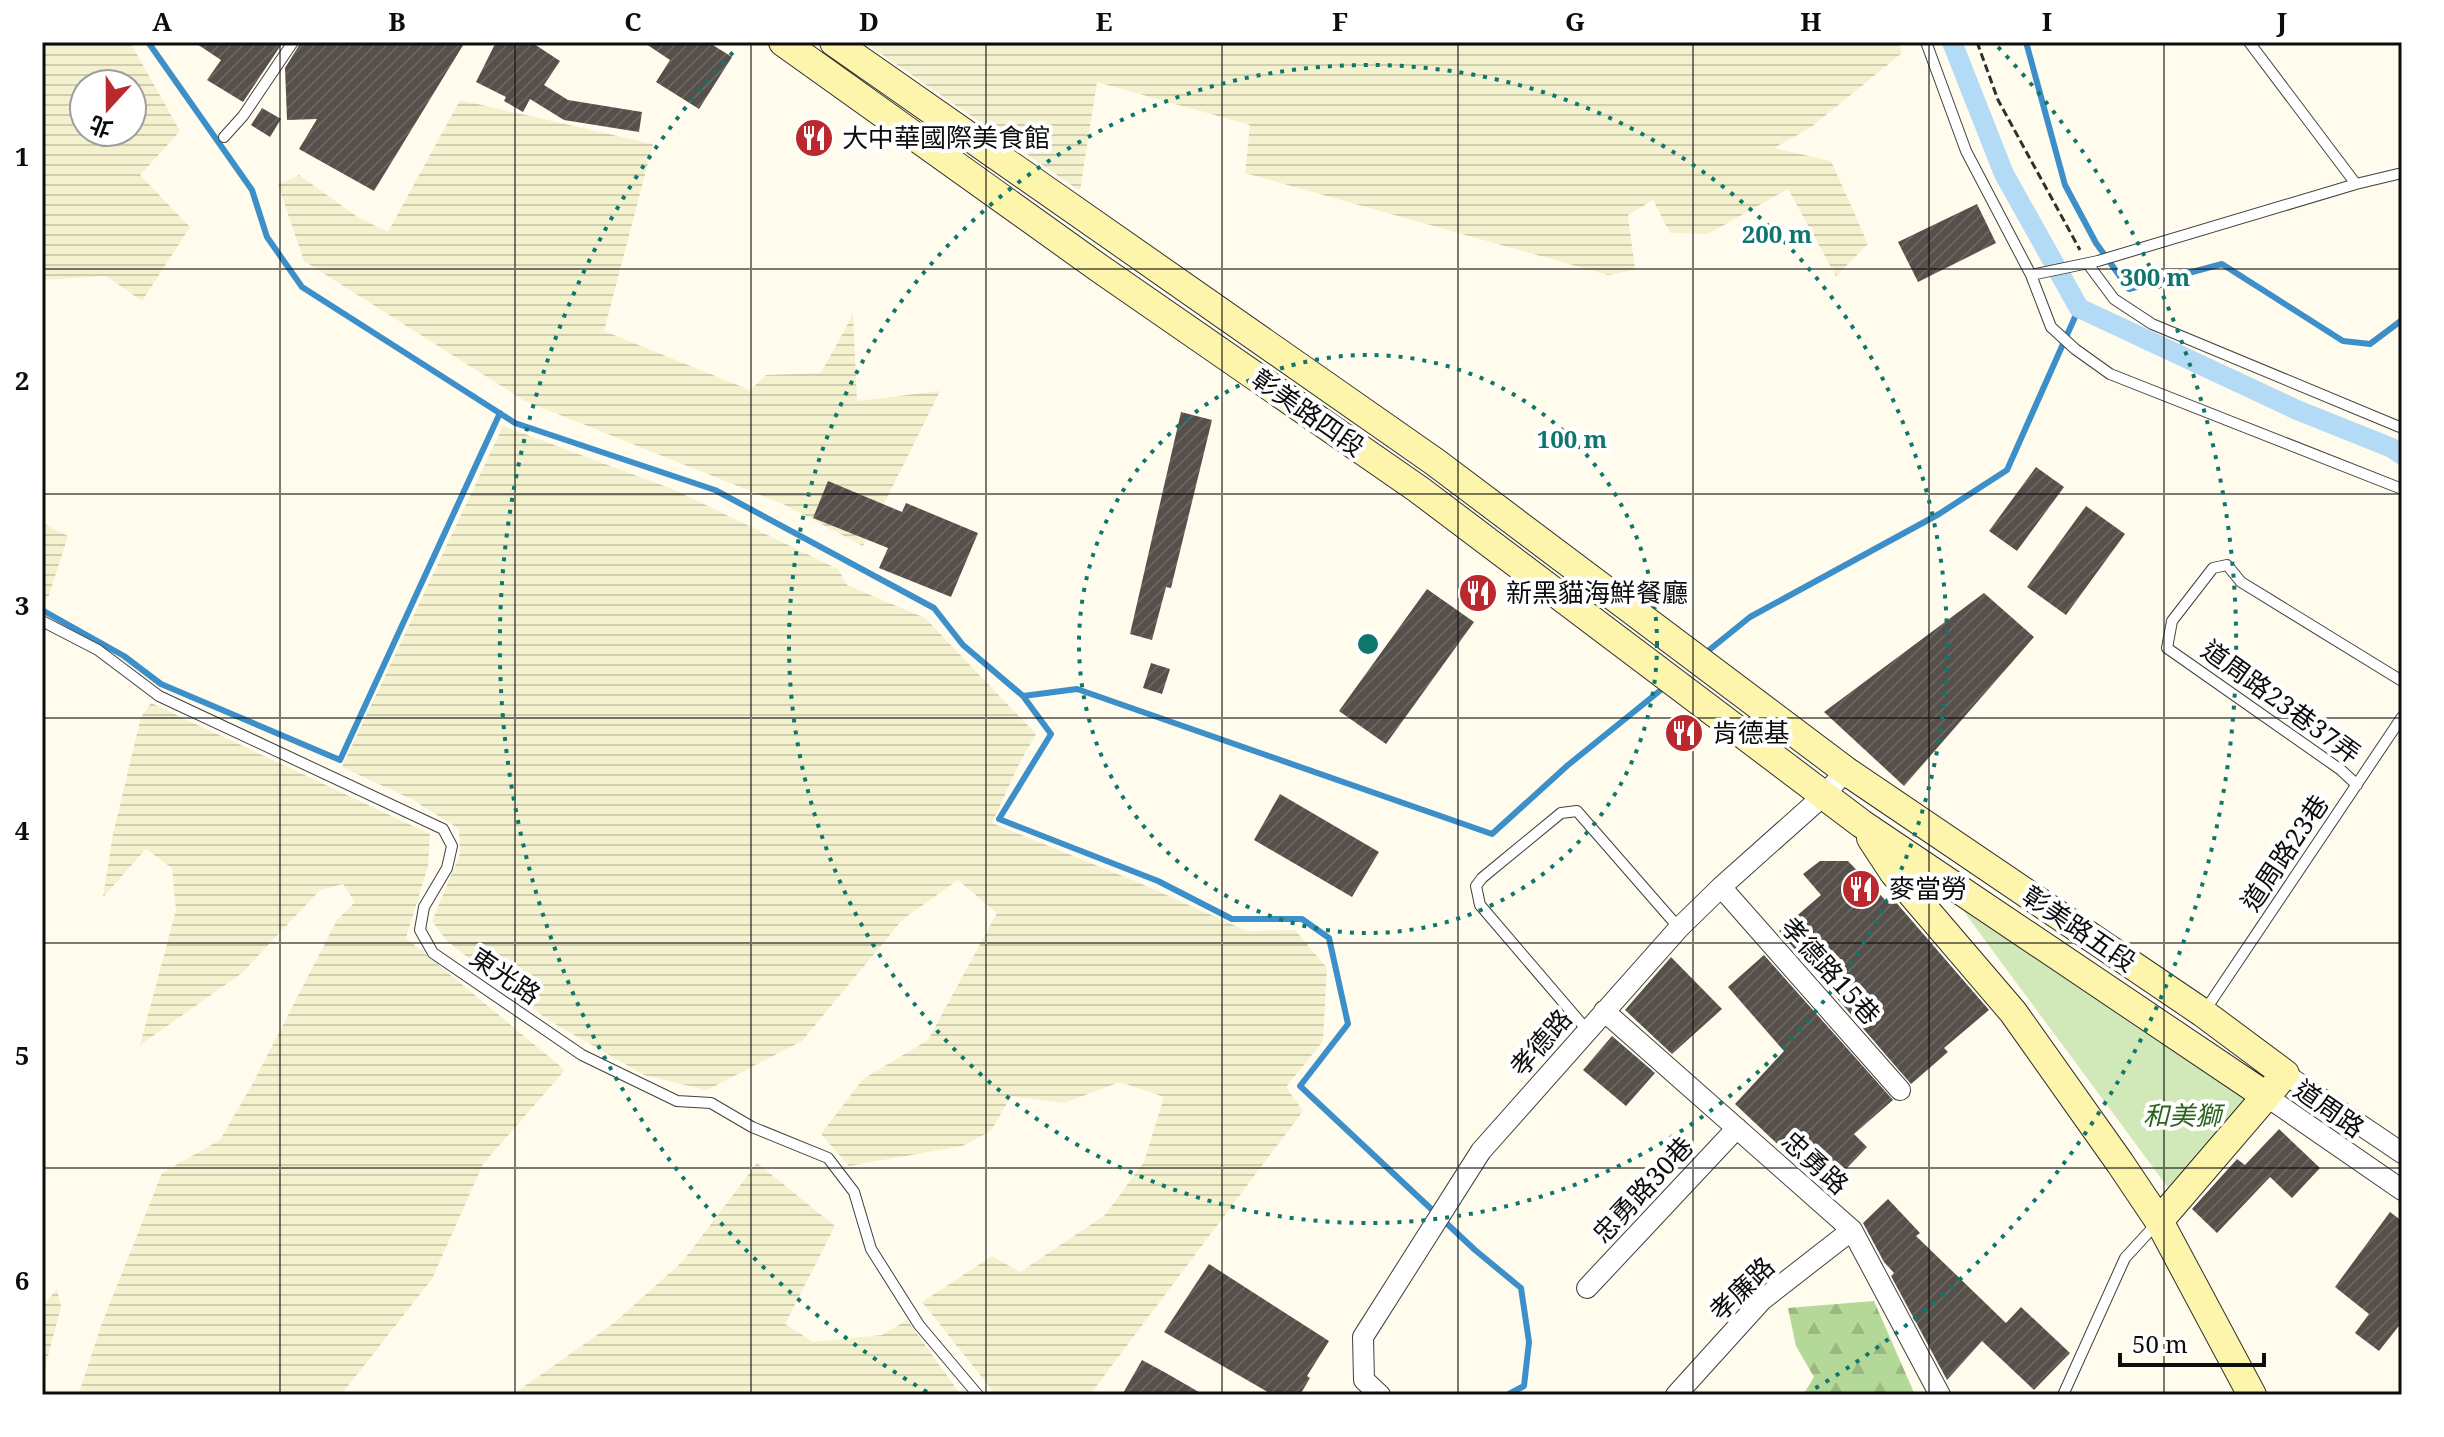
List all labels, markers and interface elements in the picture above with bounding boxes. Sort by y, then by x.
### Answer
text: A [152,3,172,39]
text: B [388,3,406,39]
text: C [624,3,642,39]
text: D [859,3,879,39]
text: E [1096,3,1113,39]
text: F [1332,3,1348,39]
text: G [1565,3,1585,39]
text: H [1800,3,1822,39]
text: I [2042,3,2052,39]
text: J [2276,3,2287,39]
north arrow [68,68,148,148]
text: 北 [85,110,116,146]
restaurant icon: 大中華國際美食館 [793,117,835,159]
place label: 大中華國際美食館 [842,119,1050,155]
text: 1 [15,138,29,174]
text: 200 m [1742,217,1813,250]
text: 300 m [2120,260,2191,293]
street label: 彰美路四段 [1245,360,1372,464]
text: 2 [15,362,29,398]
text: 100 m [1537,422,1608,455]
restaurant icon: 新黑貓海鮮餐廳 [1457,572,1499,614]
place label: 新黑貓海鮮餐廳 [1506,574,1688,610]
text: 3 [15,587,29,623]
centre of rings [1354,630,1382,658]
street label: 道周路23巷37弄 [2195,631,2368,771]
restaurant icon: 肯德基 [1663,712,1705,754]
place label: 肯德基 [1712,714,1790,750]
street label: 道周路23巷 [2232,787,2336,918]
text: 4 [15,812,30,848]
restaurant icon: 麥當勞 [1840,868,1882,910]
place label: 麥當勞 [1889,870,1967,906]
street label: 彰美路五段 [2016,877,2144,979]
street label: 孝德路15巷 [1773,909,1889,1032]
street label: 東光路 [463,938,548,1012]
street label: 孝德路 [1501,1001,1579,1084]
text: 5 [15,1037,29,1073]
street label: 道周路 [2287,1071,2372,1145]
park label: 和美獅 [2143,1097,2226,1133]
street label: 忠勇路 [1775,1123,1857,1202]
street label: 忠勇路30巷 [1584,1128,1701,1250]
street label: 孝廉路 [1701,1248,1782,1328]
text: 6 [15,1262,29,1298]
scale bar [2120,1317,2264,1367]
text: 50 m [2132,1327,2188,1360]

